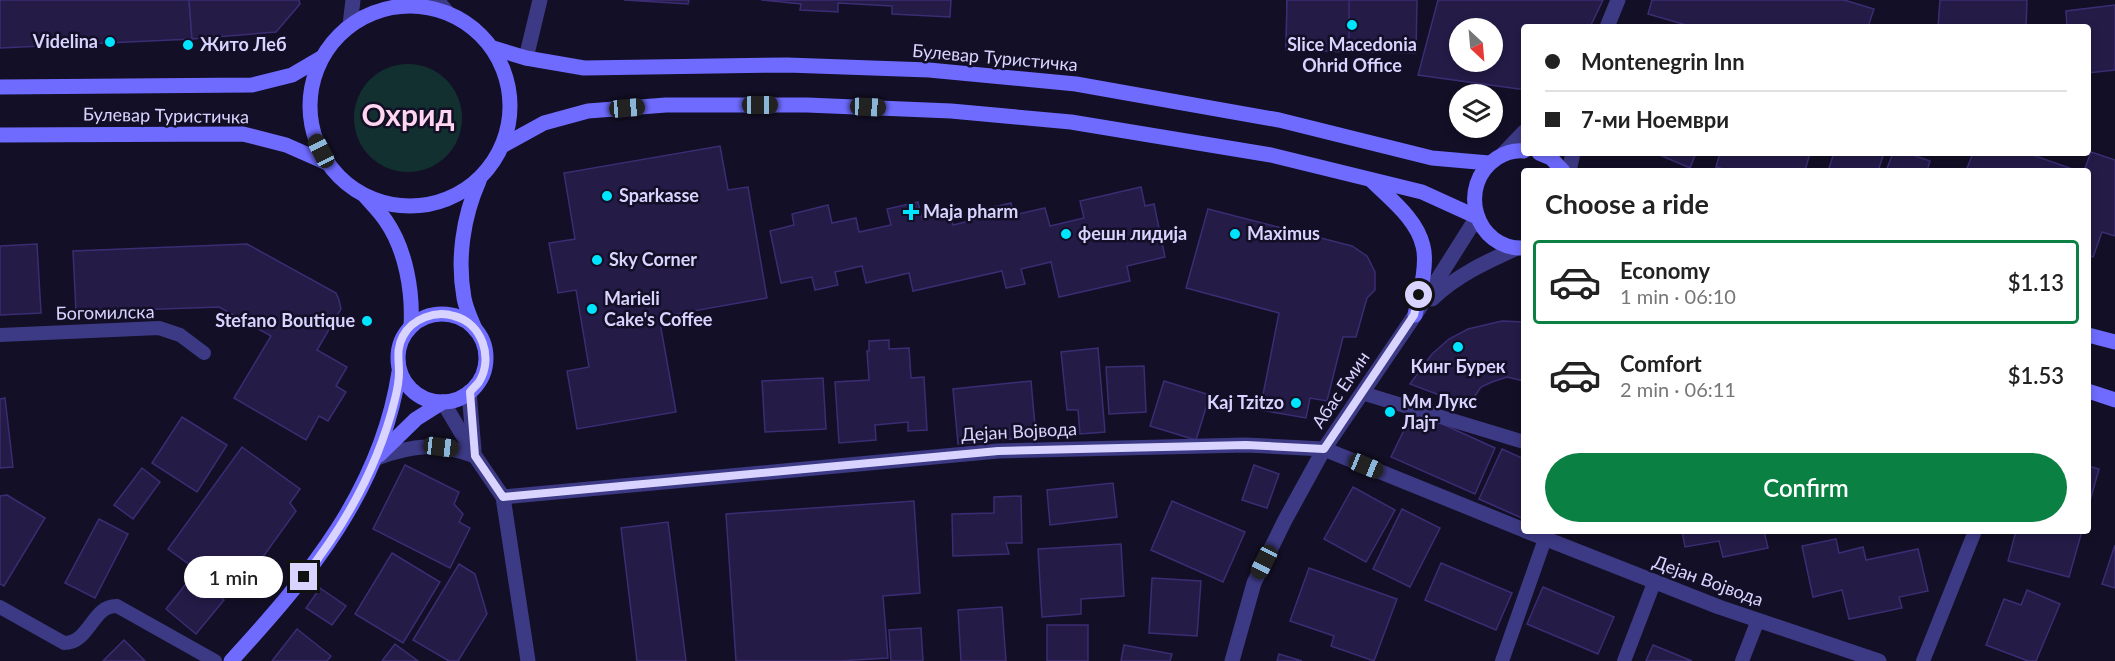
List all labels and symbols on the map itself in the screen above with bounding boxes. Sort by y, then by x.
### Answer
marker: Slice Macedonia Ohrid Office [1345,18,1359,32]
north arrow [1449,18,1503,72]
place label: Videlina [32,30,98,52]
place label: Жито Леб [200,33,287,55]
place label: Slice Macedonia Ohrid Office [1287,33,1417,76]
marker: Videlina [103,35,117,49]
marker: Жито Леб [181,38,195,52]
street label: Булевар Туристичка [911,39,1079,75]
district label: Охрид [362,96,454,132]
car [742,96,778,114]
car [608,97,646,119]
car [850,97,886,117]
street label: Булевар Туристичка [83,103,249,127]
car [305,131,337,171]
place label: Sparkasse [619,184,699,206]
marker: Sparkasse [600,189,614,203]
place label: Maja pharm [923,200,1018,222]
marker: Maja pharm [904,205,918,219]
place label: фешн лидија [1078,222,1187,244]
place label: Maximus [1247,222,1320,244]
marker: фешн лидија [1059,227,1073,241]
marker: Maximus [1228,227,1242,241]
place label: Sky Corner [609,248,697,270]
marker: Sky Corner [590,253,604,267]
route start [1405,281,1432,308]
place label: Marieli Cake's Coffee [604,287,713,330]
street label: Богомилска [55,300,155,324]
marker: Marieli Cake's Coffee [585,302,599,316]
place label: Stefano Boutique [215,309,355,331]
marker: Stefano Boutique [360,314,374,328]
marker: Кинг Бурек [1451,340,1465,354]
street label: Абас Емин [1307,347,1374,432]
place label: Кинг Бурек [1410,355,1506,377]
place label: Мм Лукс Лајт [1401,390,1477,433]
place label: Kaj Tzitzo [1207,391,1284,413]
marker: Kaj Tzitzo [1289,396,1303,410]
marker: Мм Лукс Лајт [1383,405,1397,419]
street label: Дејан Војвода [960,417,1077,445]
car [422,436,460,458]
car [1346,451,1386,481]
car [1248,542,1280,582]
street label: Дејан Војвода [1650,550,1767,610]
callout: 1 min [184,556,283,598]
route end [290,563,317,590]

